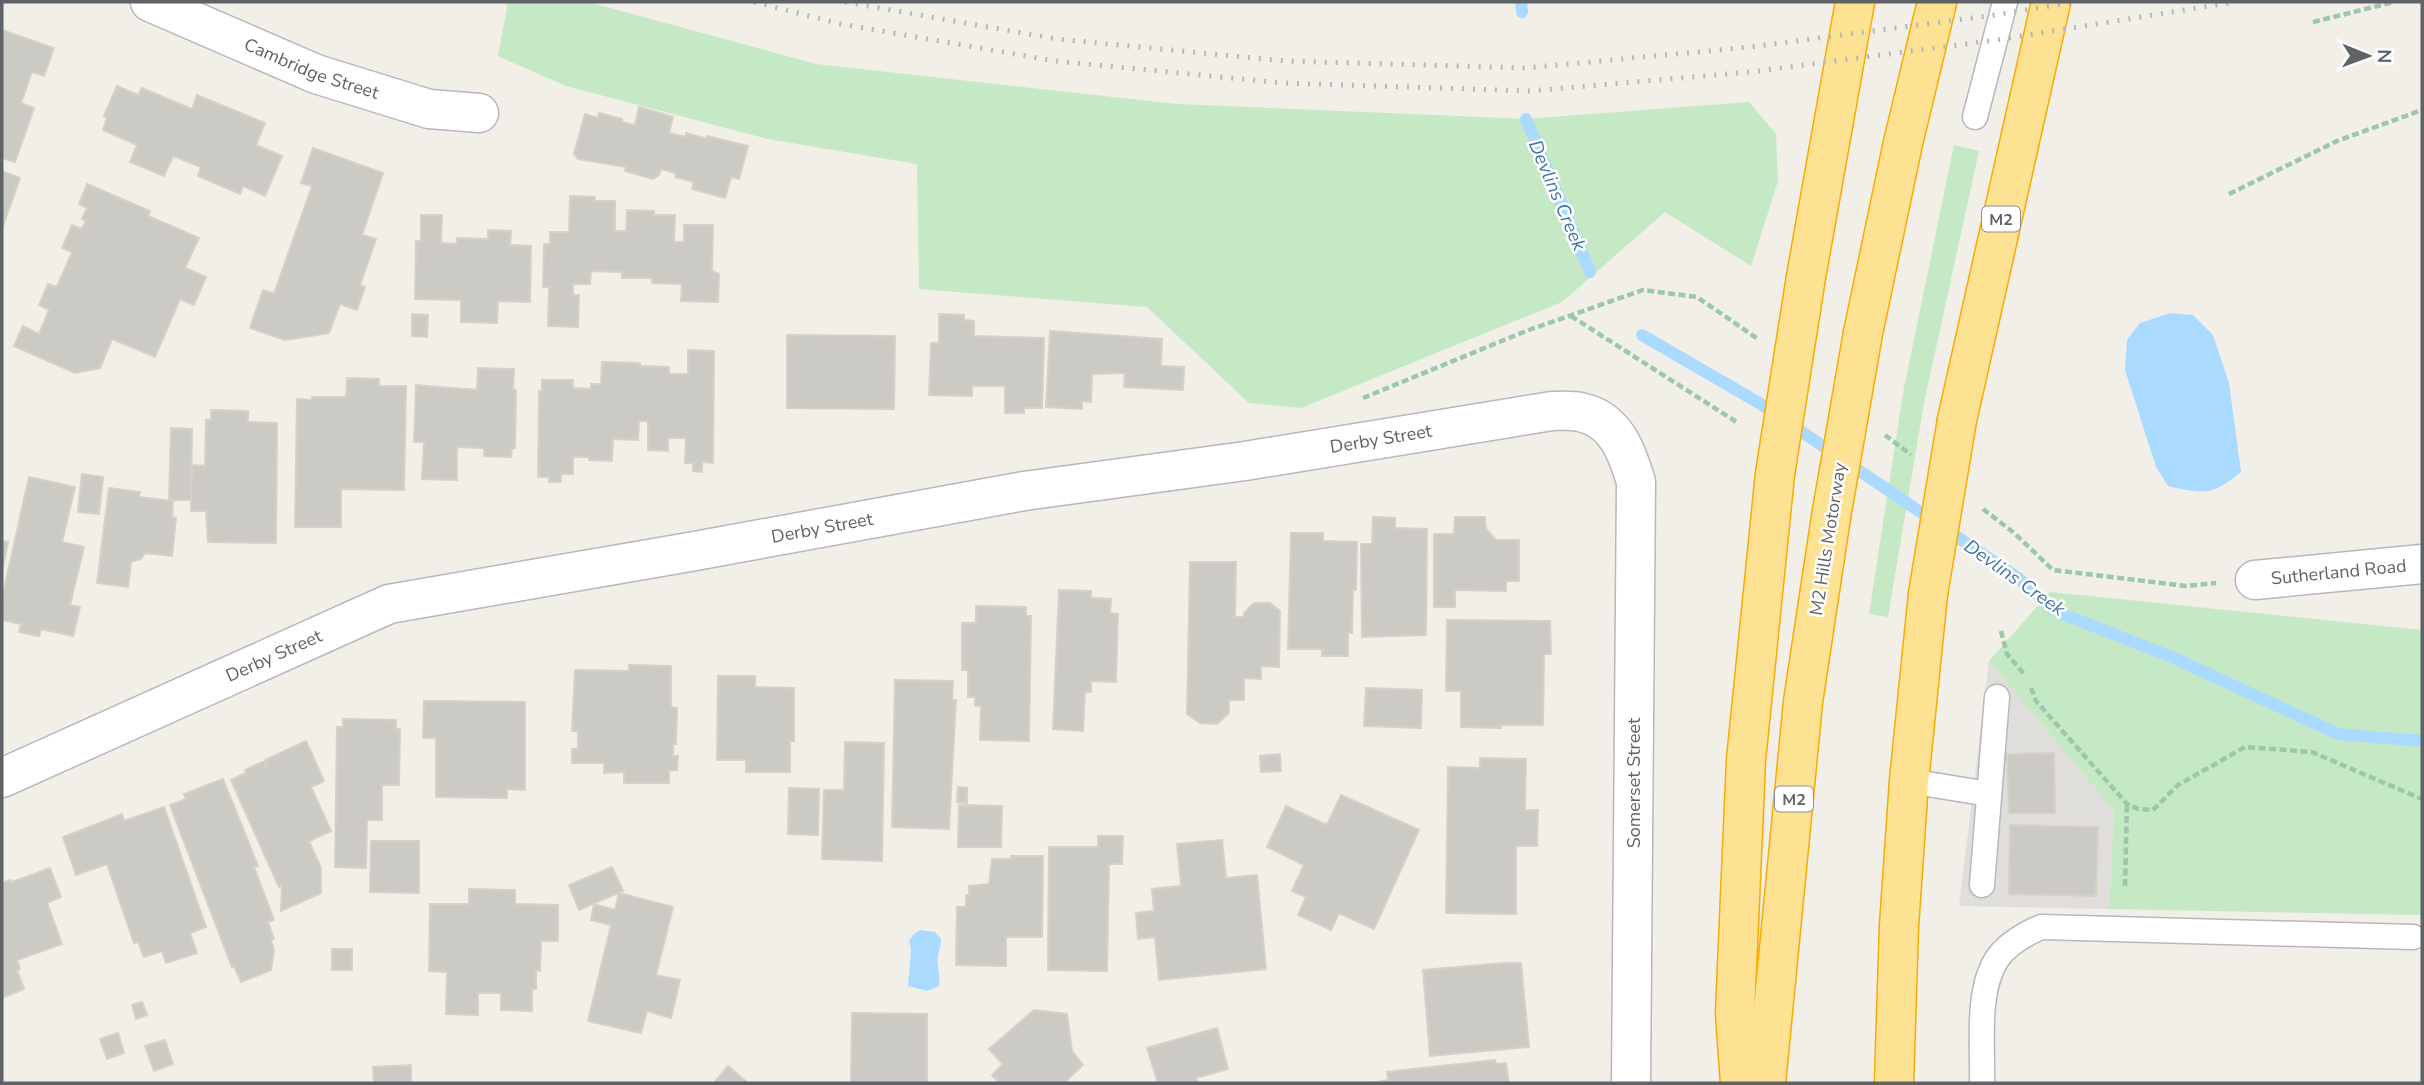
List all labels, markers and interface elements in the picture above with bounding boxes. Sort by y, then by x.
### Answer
north arrow [2333,21,2403,91]
street label: Cambridge Street [240,32,383,105]
text: N [2371,49,2397,64]
water label: Devlins Creek [1522,136,1592,255]
road number: M2 [1982,206,2020,232]
street label: Derby Street [1328,419,1434,459]
street label: M2 Hills Motorway [1804,460,1852,617]
street label: Derby Street [769,507,875,549]
water label: Devlins Creek [1959,533,2071,623]
street label: Sutherland Road [2270,554,2407,590]
street label: Derby Street [222,623,326,688]
street label: Somerset Street [1622,717,1646,848]
road number: M2 [1775,786,1813,812]

